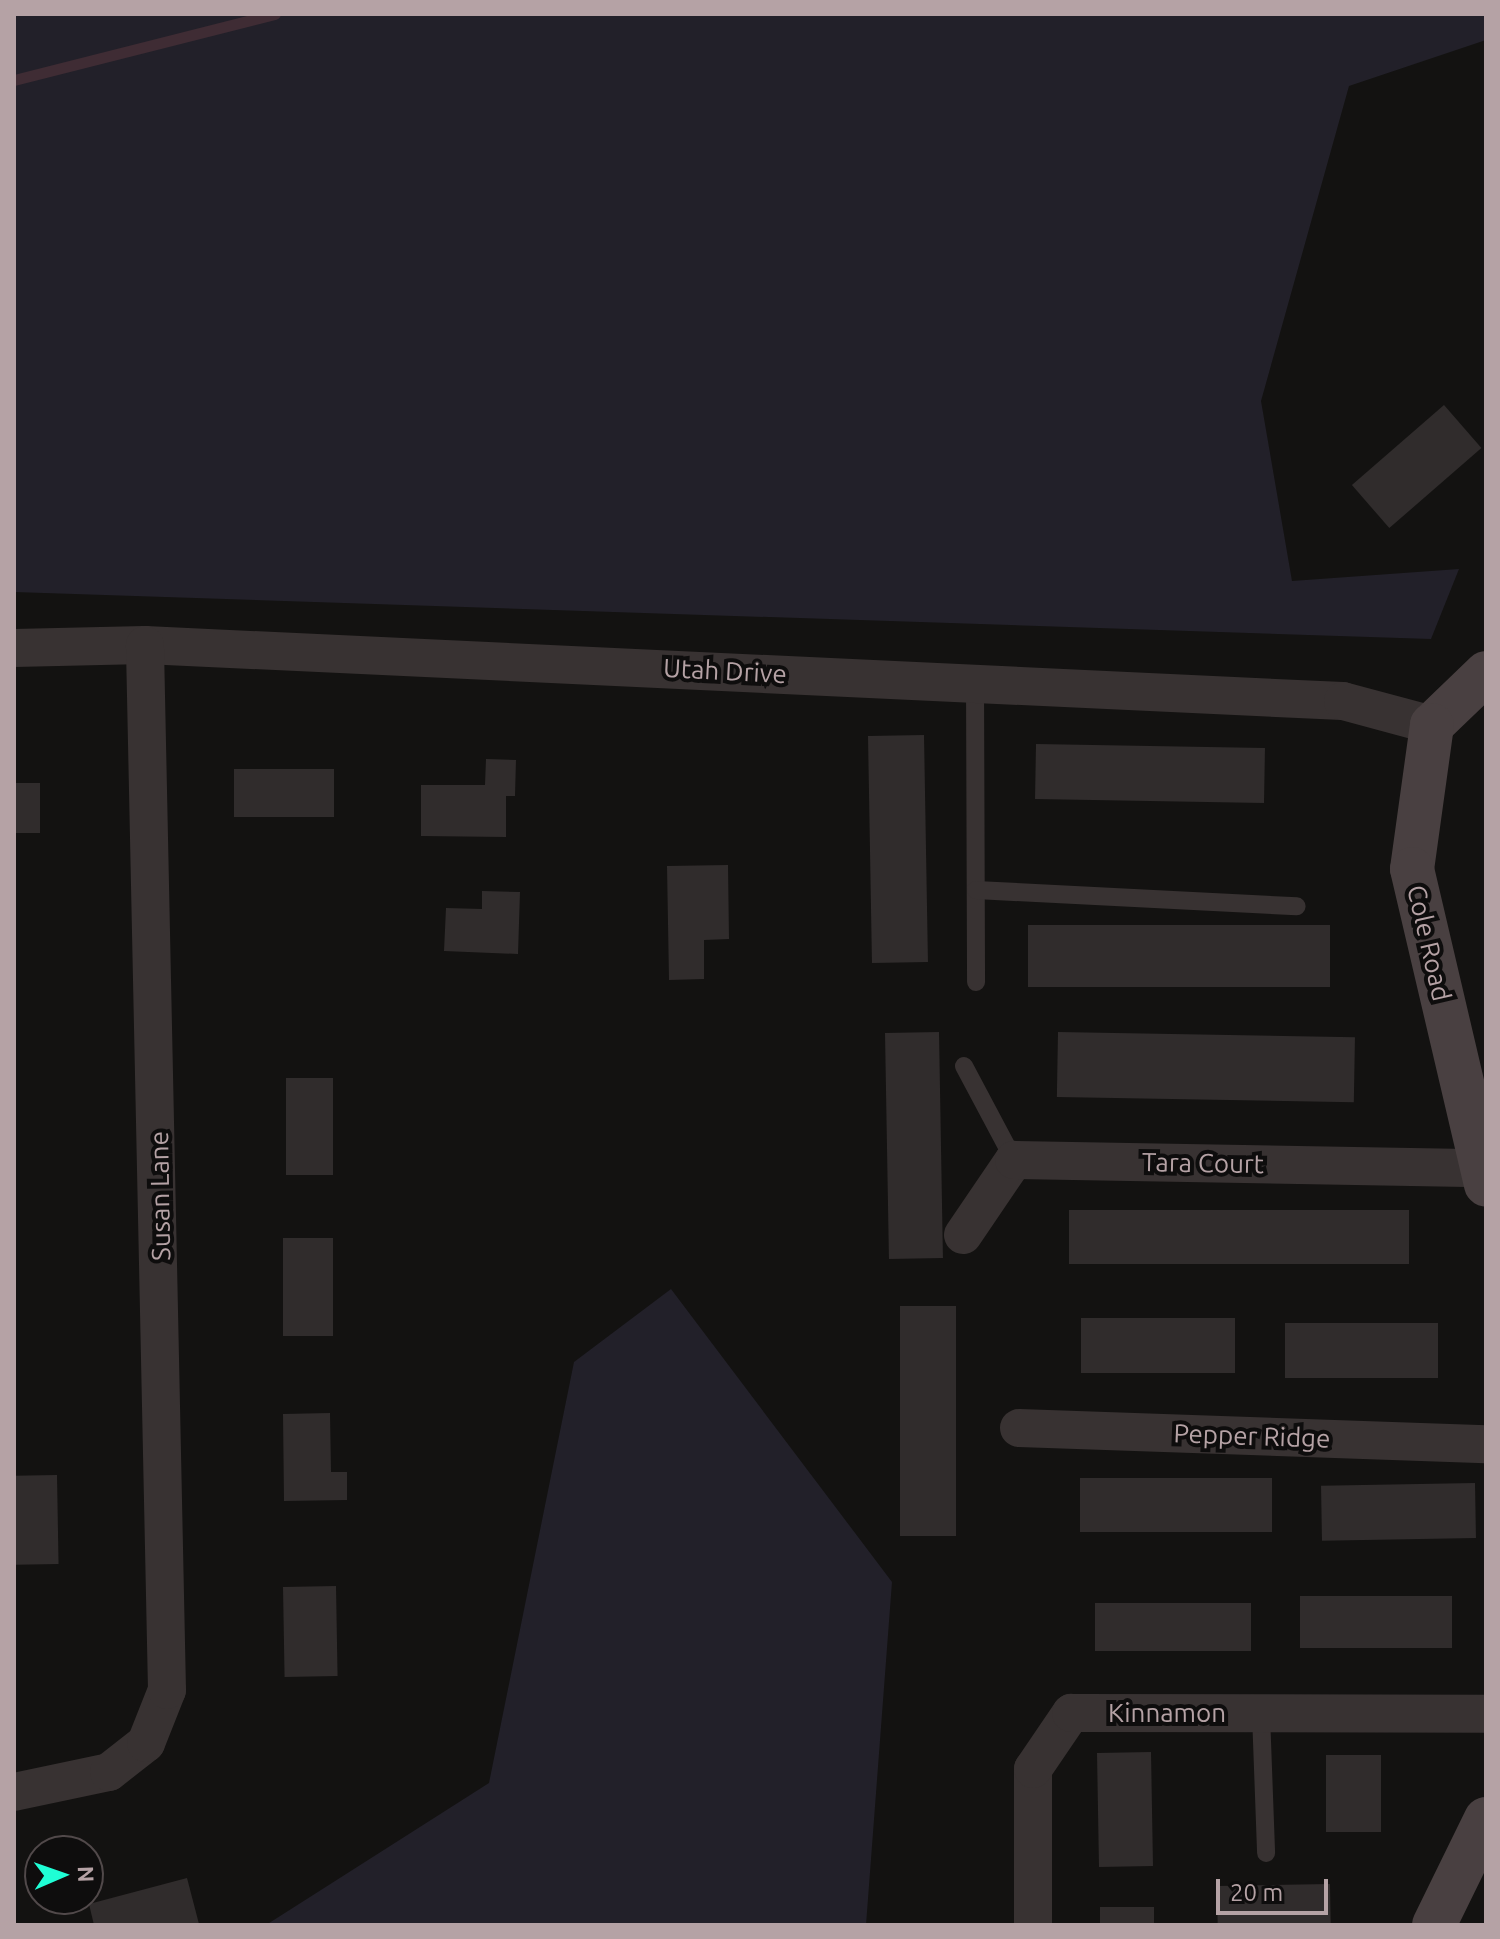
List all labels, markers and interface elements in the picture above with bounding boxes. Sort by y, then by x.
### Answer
street label: Utah Drive [662,652,788,690]
street label: Cole Road [1401,882,1457,1004]
street label: Susan Lane [143,1131,177,1261]
street label: Tara Court [1142,1146,1264,1180]
street label: Pepper Ridge [1173,1418,1331,1454]
street label: Kinnamon [1108,1697,1226,1729]
north arrow [24,1835,104,1915]
scale bar [1220,1863,1332,1913]
text: N [74,1866,99,1883]
text: 20 m [1230,1879,1283,1906]

